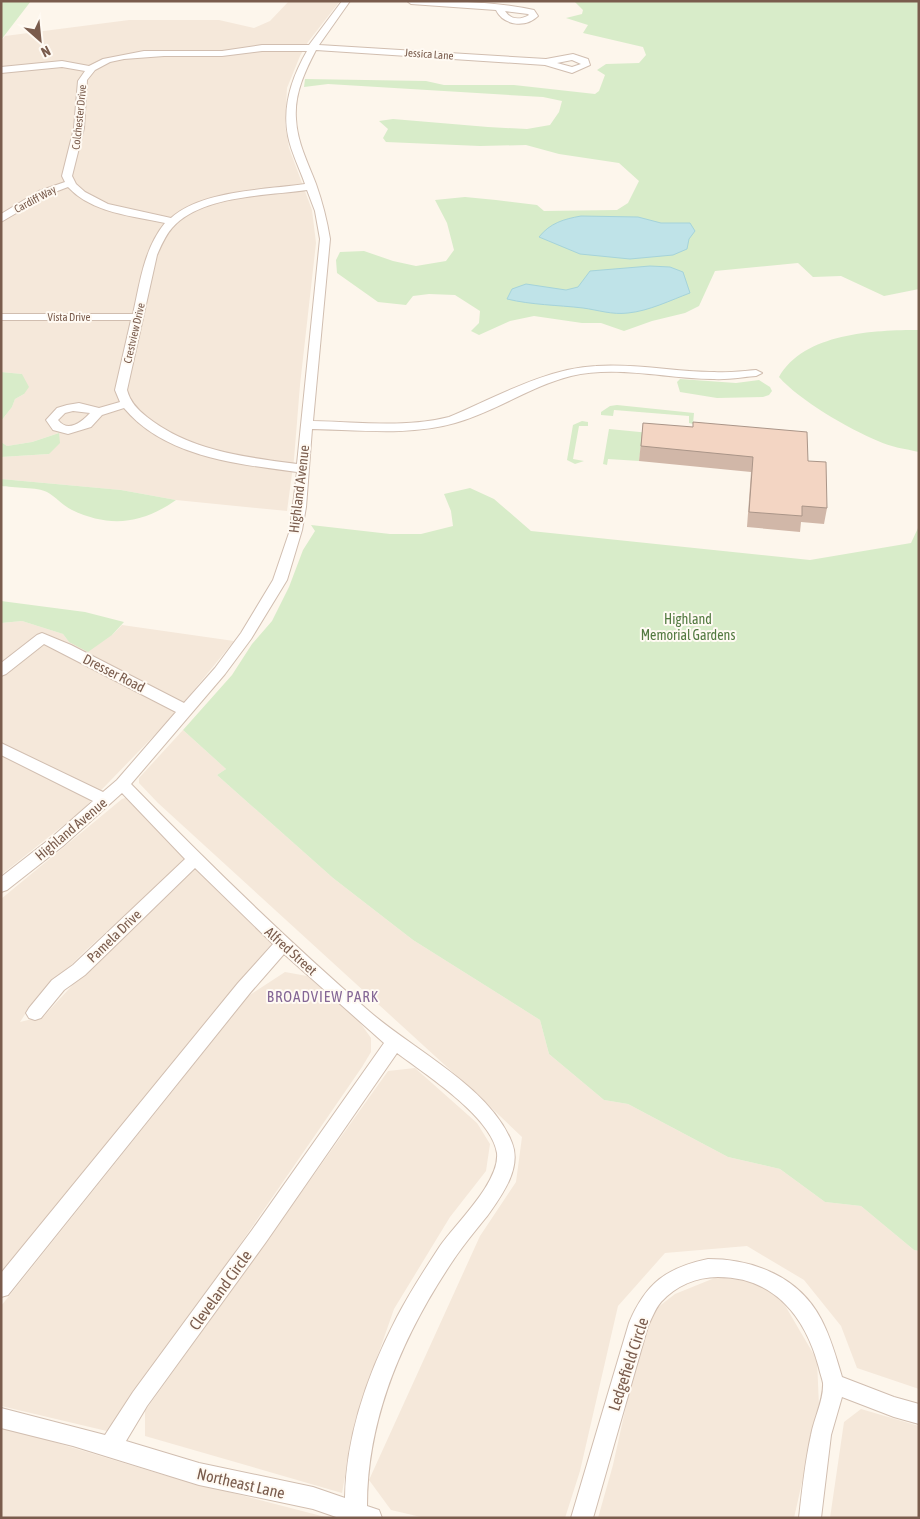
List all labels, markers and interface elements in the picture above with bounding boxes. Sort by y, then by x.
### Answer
north arrow [15,15,65,65]
text: N [39,43,53,61]
street label: Jessica Lane [404,46,454,62]
street label: Colchester Drive [70,84,88,150]
street label: Cardiff Way [12,183,58,215]
street label: Crestview Drive [121,302,147,364]
street label: Vista Drive [48,311,90,323]
street label: Highland Avenue [286,444,312,534]
park label: Highland Memorial Gardens [641,611,735,643]
street label: Dresser Road [80,651,148,695]
street label: Highland Avenue [32,794,110,864]
street label: Pamela Drive [84,906,144,966]
street label: Alfred Street [262,924,320,978]
district label: BROADVIEW PARK [267,988,379,1005]
street label: Cleveland Circle [185,1247,255,1333]
street label: Ledgefield Circle [604,1315,652,1413]
street label: Northeast Lane [195,1464,287,1502]

